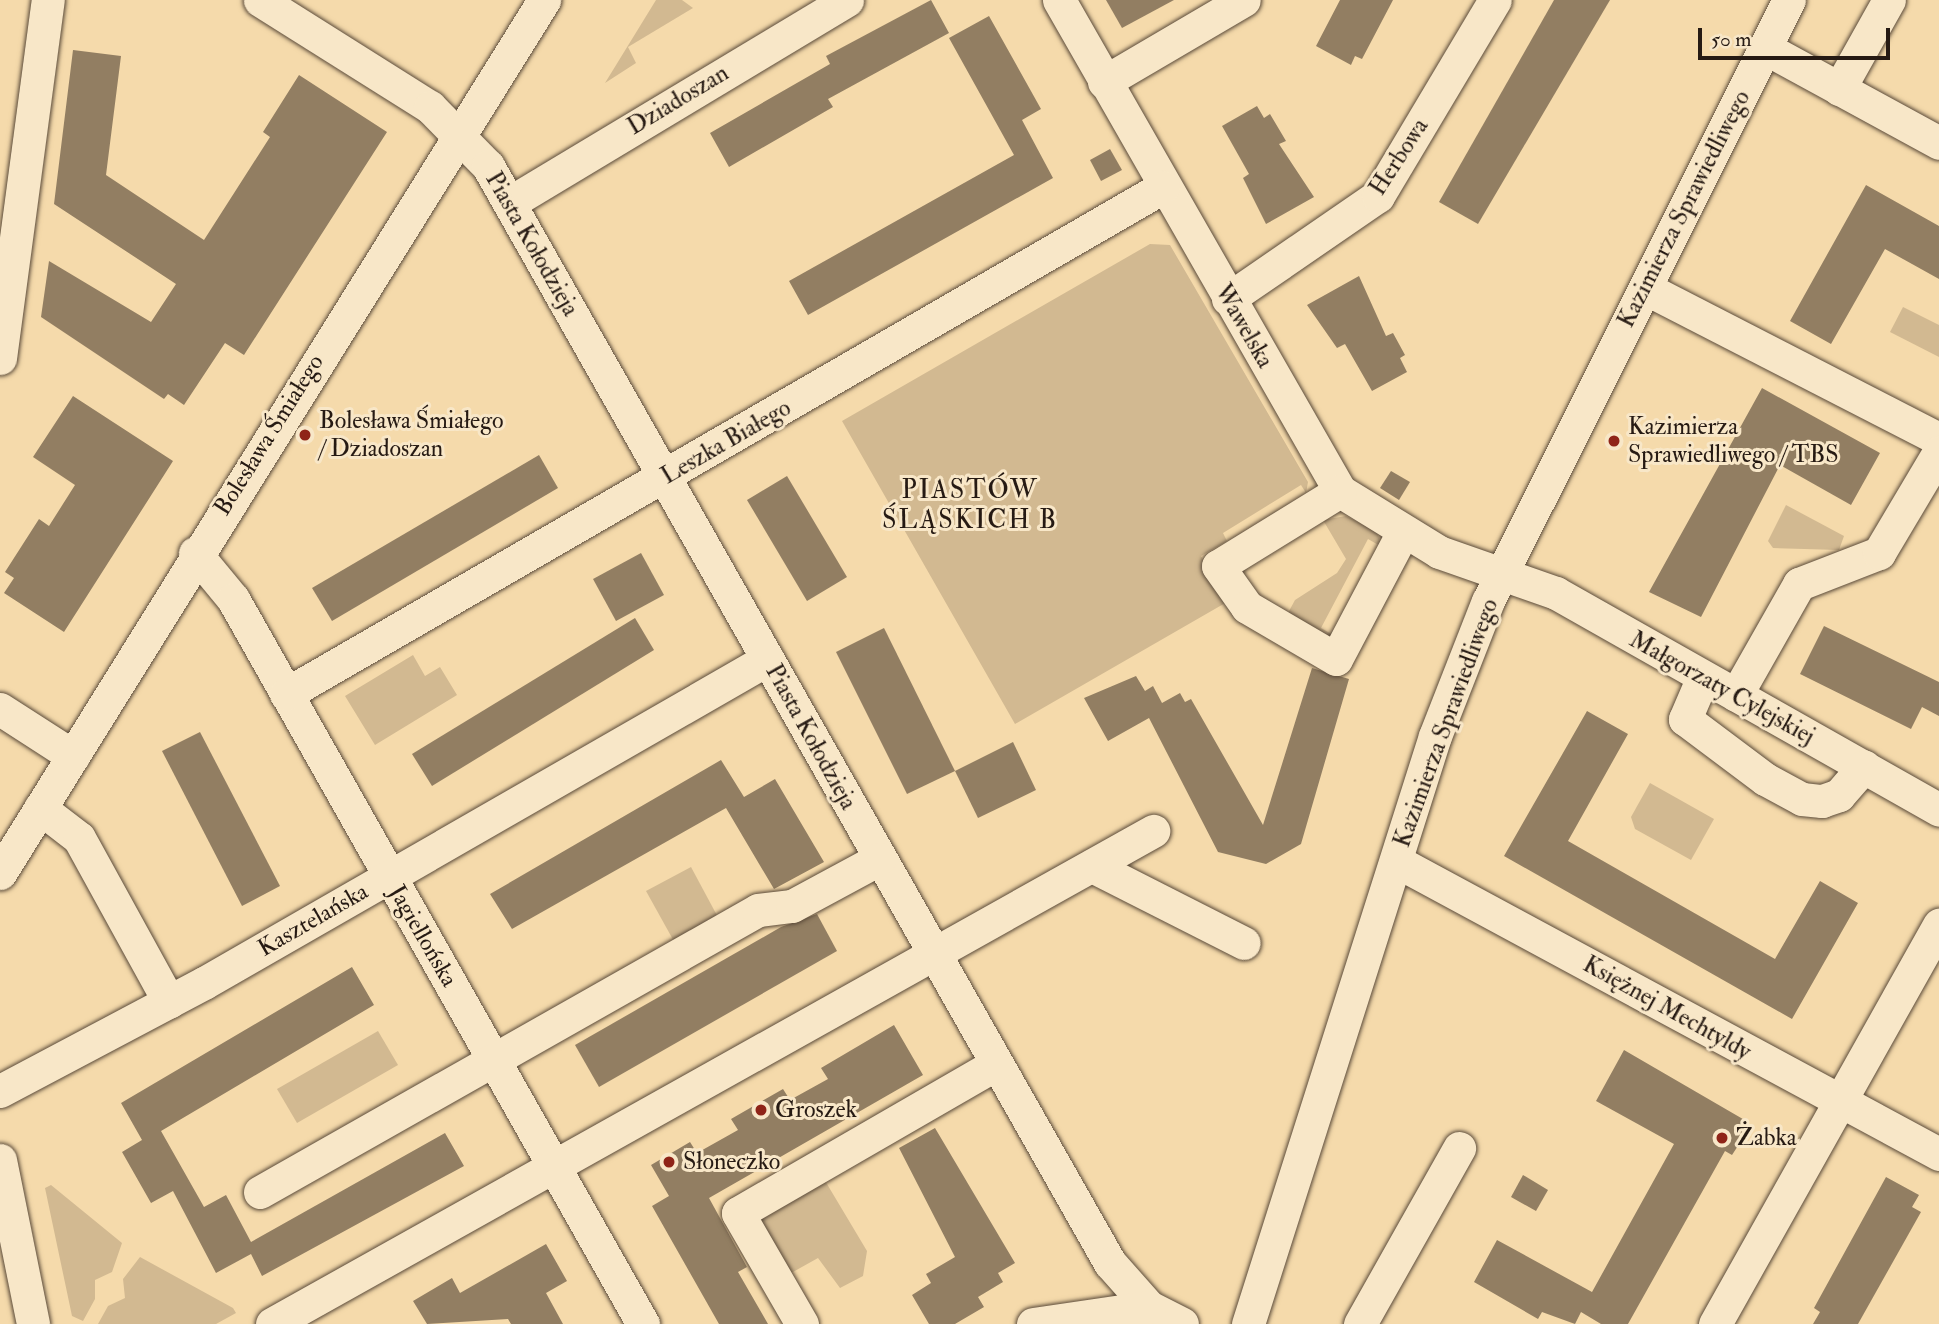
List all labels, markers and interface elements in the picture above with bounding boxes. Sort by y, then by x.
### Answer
scale bar [1701,14,1894,58]
text: 50 m [1711,26,1752,53]
street label: Dziadoszan [622,59,734,141]
street label: Kazimierza Sprawiedliwego [1612,86,1756,332]
street label: Herbowa [1363,113,1435,201]
street label: Piasta Kołodzieja [479,167,585,321]
street label: Wawelska [1208,279,1280,373]
street label: Bolesława Śmiałego [208,349,330,521]
street label: Leszka Białego [656,393,796,491]
place label: Bolesława Śmiałego / Dziadoszan [319,407,503,463]
place label: Kazimierza Sprawiedliwego / TBS [1628,413,1839,469]
marker: Bolesława Śmiałego / Dziadoszan [297,427,313,443]
marker: Kazimierza Sprawiedliwego / TBS [1606,433,1622,449]
district label: PIASTÓW ŚLĄSKICH B [883,475,1057,536]
street label: Kazimierza Sprawiedliwego [1388,595,1504,851]
street label: Małgorzaty Cylejskiej [1624,625,1820,751]
street label: Piasta Kołodzieja [759,659,863,815]
street label: Kasztelańska [253,877,373,963]
street label: Jagiellońska [382,880,464,992]
street label: Księżnej Mechtyldy [1578,950,1756,1066]
place label: Groszek [775,1096,857,1124]
marker: Groszek [753,1102,769,1118]
place label: Żabka [1736,1124,1797,1152]
marker: Żabka [1714,1130,1730,1146]
place label: Słoneczko [683,1148,780,1176]
marker: Słoneczko [661,1154,677,1170]

